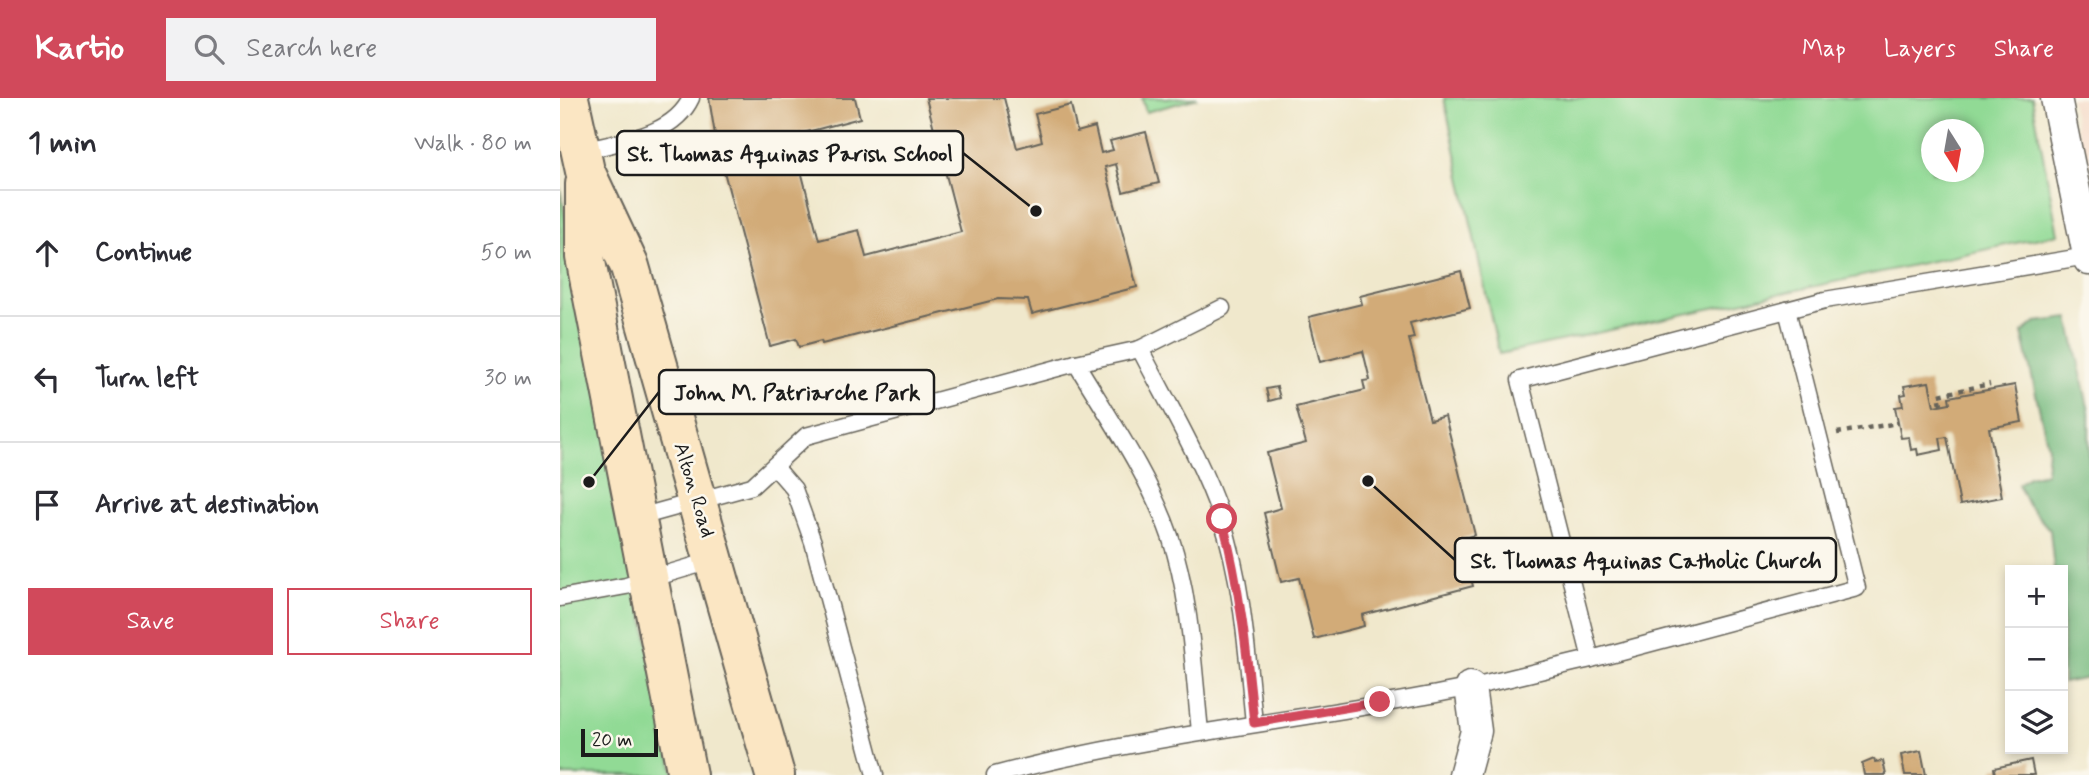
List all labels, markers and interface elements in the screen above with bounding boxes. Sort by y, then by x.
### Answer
search box [166,18,656,81]
text: Kartio [35,27,124,71]
icon: search [190,30,228,68]
text: Search here [246,32,377,66]
text: Map [1802,34,1846,65]
text: Layers [1884,34,1956,65]
text: Share [1994,34,2054,65]
north arrow [1921,119,1984,182]
text: 1 min [28,124,97,163]
text: Walk · 80 m [414,129,532,159]
callout: St. Thomas Aquinas Parish School [617,131,963,175]
text: St. Thomas Aquinas Parish School [627,140,953,170]
icon: ahead [28,234,66,272]
text: Continue [95,236,192,270]
text: 50 m [481,238,532,268]
icon: left [28,360,66,398]
text: Turn left [95,362,199,396]
text: 30 m [484,364,532,394]
callout: John M. Patriarche Park [659,370,934,414]
text: John M. Patriarche Park [673,379,921,409]
street label: Alton Road [666,439,722,541]
icon: arrive [28,486,66,524]
text: Arrive at destination [95,488,319,522]
route start [1206,503,1237,534]
callout: St. Thomas Aquinas Catholic Church [1455,538,1836,582]
text: St. Thomas Aquinas Catholic Church [1470,547,1822,577]
map controls [2005,565,2068,754]
button: + [2005,565,2068,628]
button: Save [28,588,273,655]
button: Share [287,588,532,655]
button: − [2005,628,2068,691]
route end [1364,686,1395,717]
button: layers [2005,691,2068,754]
scale bar [581,726,658,758]
text: 20 m [592,728,632,753]

